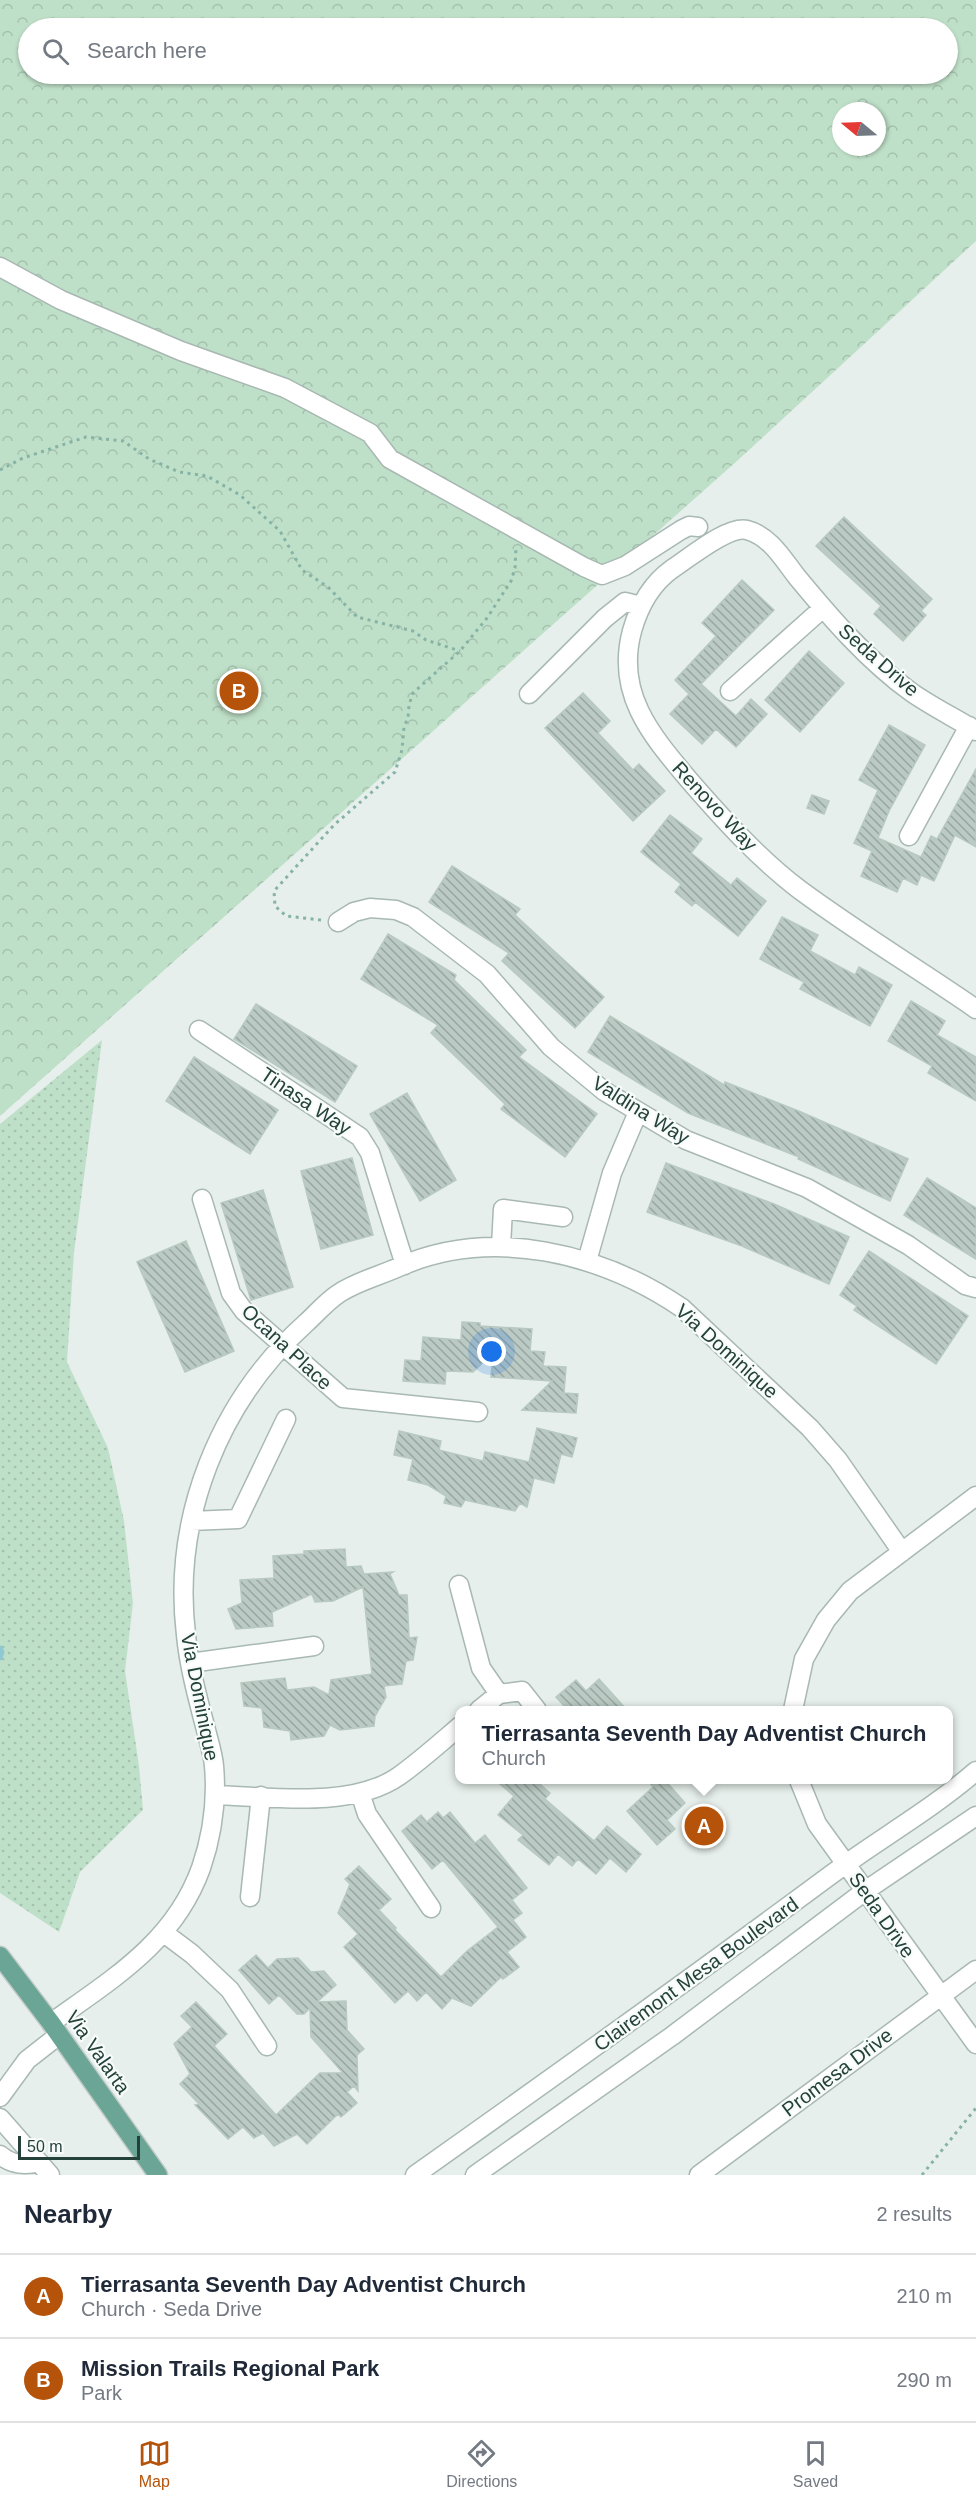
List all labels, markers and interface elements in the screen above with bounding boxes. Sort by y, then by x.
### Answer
search box [18,18,958,84]
icon: search [39,35,72,68]
text: Search here [87,38,207,63]
north arrow [832,102,886,156]
street label: Seda Drive [834,619,924,701]
pin: B [220,668,258,714]
street label: Renovo Way [668,757,762,855]
street label: Tinasa Way [257,1063,355,1139]
street label: Valdina Way [589,1072,693,1148]
street label: Via Dominique [671,1299,783,1403]
street label: Ocana Place [238,1300,336,1394]
your location [477,1337,506,1366]
street label: Via Dominique [177,1631,223,1763]
popup [455,1706,953,1784]
text: Tierrasanta Seventh Day Adventist Church [481,1721,927,1746]
text: Church [481,1747,546,1769]
pin: A [684,1804,724,1848]
street label: Seda Drive [845,1868,919,1962]
street label: Clairemont Mesa Boulevard [590,1893,802,2055]
street label: Via Valarta [61,2006,135,2098]
street label: Promesa Drive [778,2023,896,2121]
scale bar [18,2133,140,2160]
text: 50 m [27,2138,63,2155]
text: Nearby [24,2199,112,2229]
text: 2 results [876,2203,952,2225]
text: Tierrasanta Seventh Day Adventist Church [81,2272,526,2297]
text: A [36,2285,51,2307]
text: 210 m [896,2285,952,2307]
text: Church · Seda Drive [81,2298,262,2320]
text: Mission Trails Regional Park [81,2356,379,2381]
text: B [36,2369,51,2391]
text: 290 m [896,2369,952,2391]
text: Park [81,2382,122,2404]
tab: Map [138,2437,171,2491]
tab: Directions [446,2437,517,2491]
tab: Saved [793,2437,838,2491]

